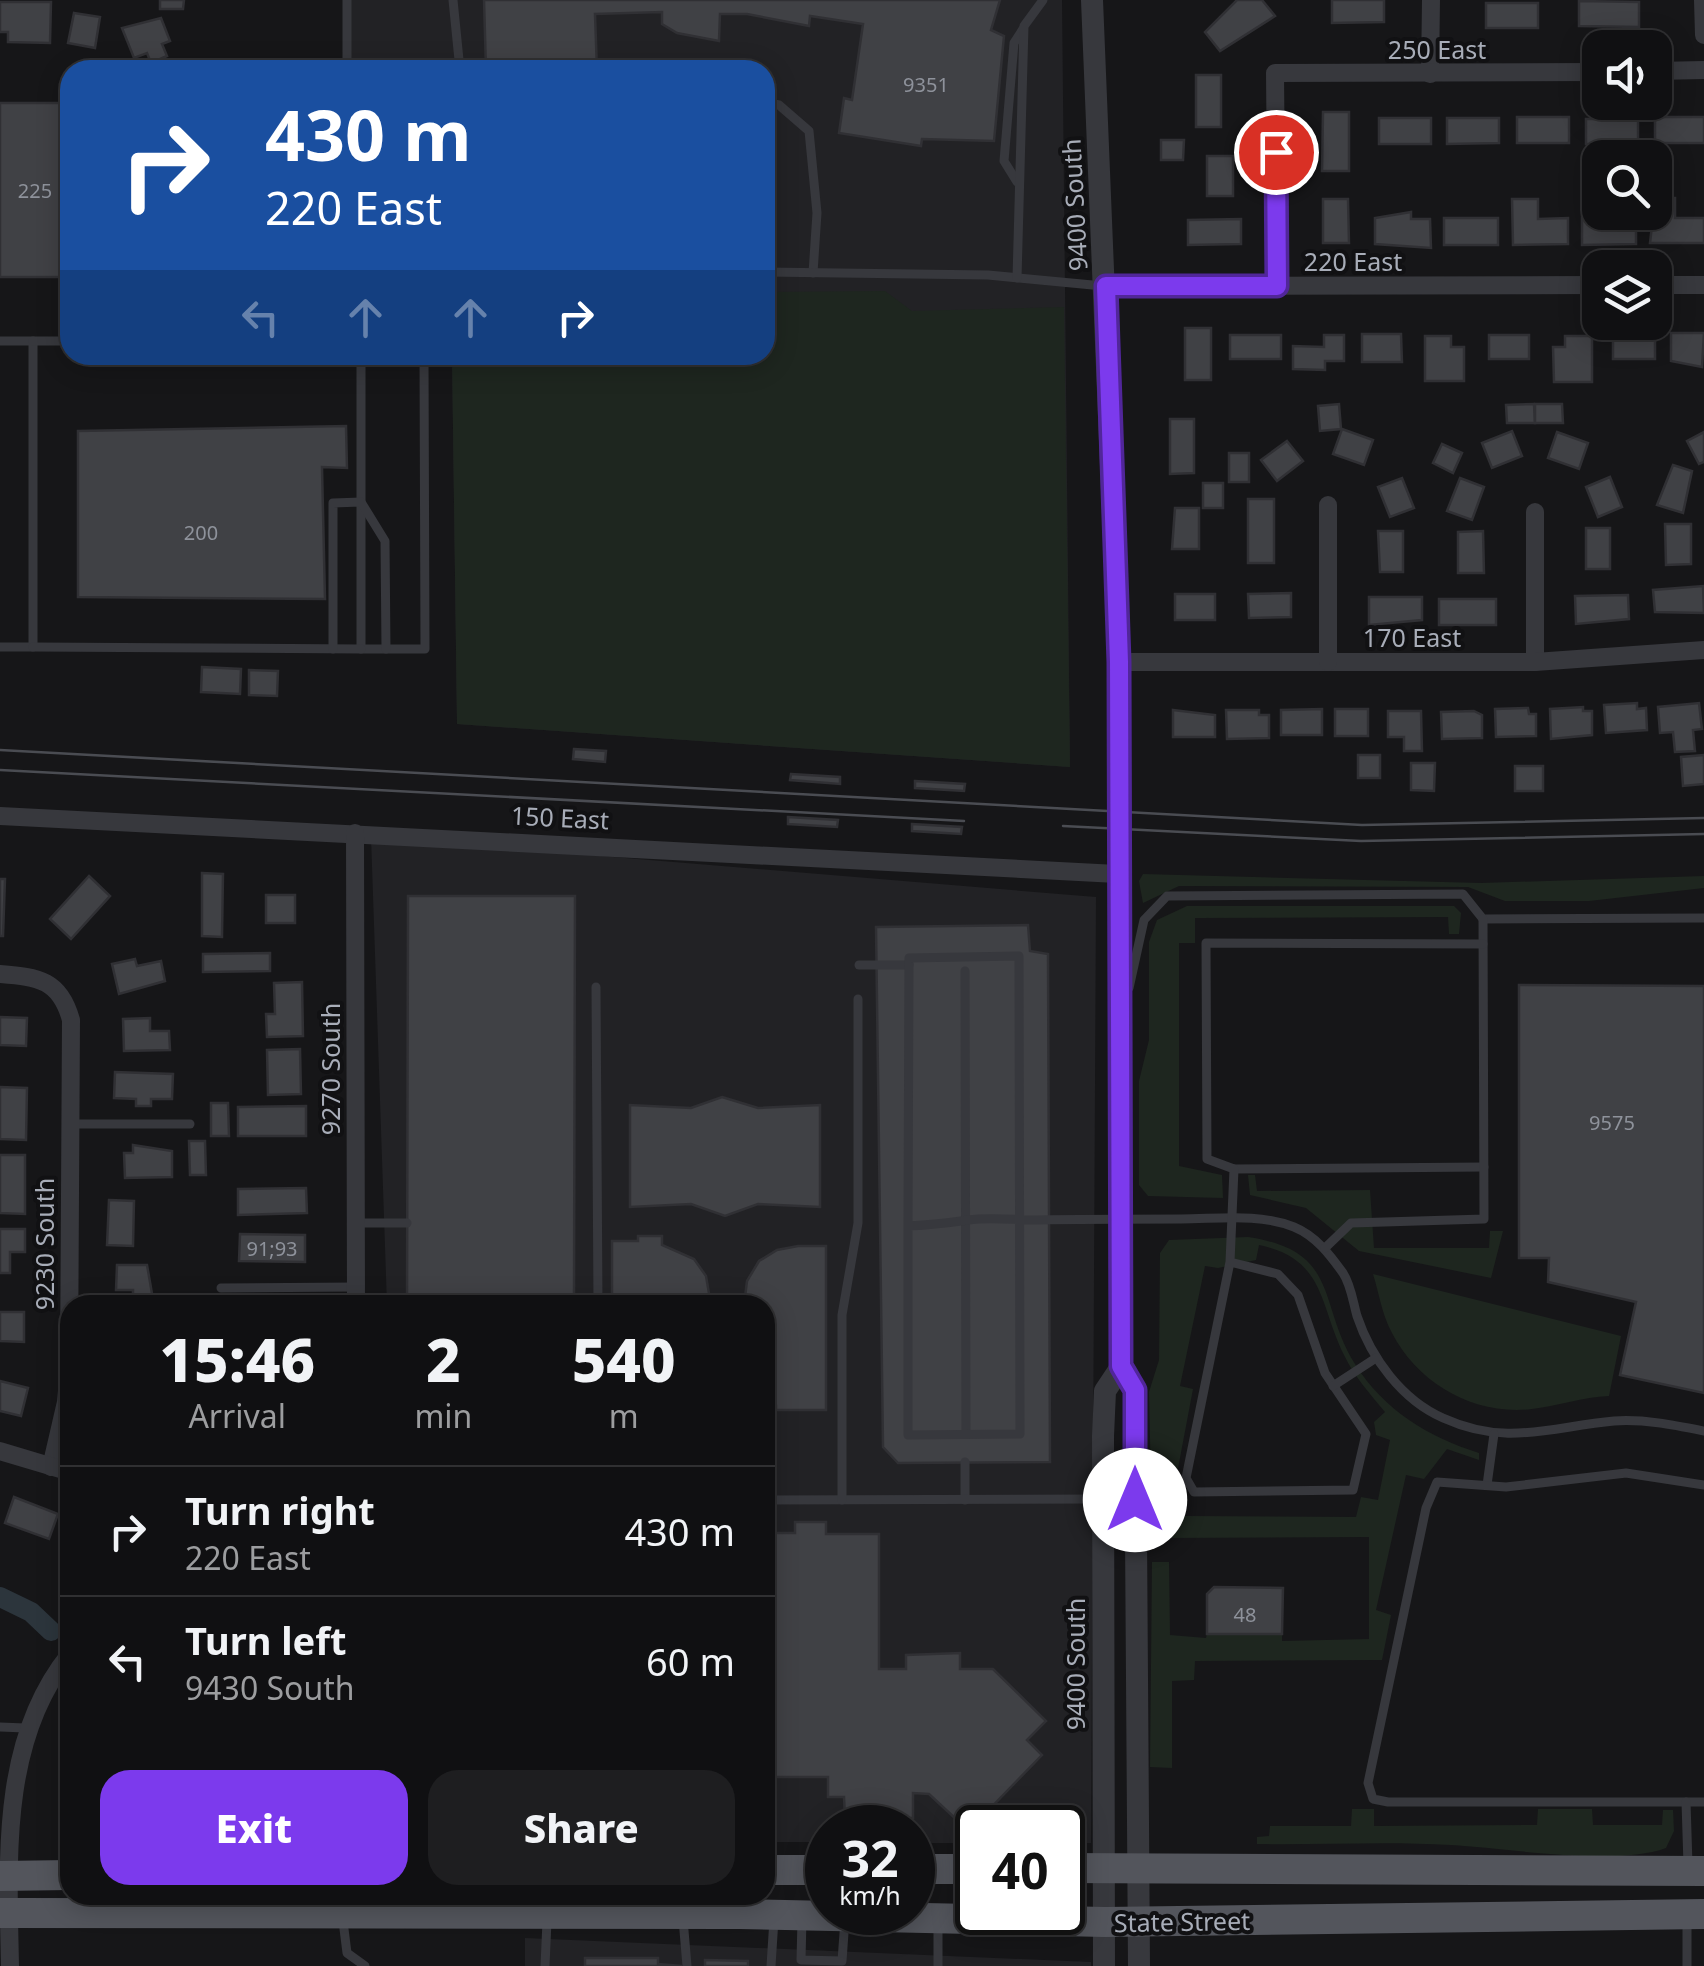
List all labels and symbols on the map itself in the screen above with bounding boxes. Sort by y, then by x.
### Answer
street label: 250 East [1388,32,1486,66]
house number: 9351 [903,71,949,98]
pin [1234,110,1319,195]
street label: 9400 South [1054,138,1094,272]
house number: 225 [18,177,52,204]
street label: 220 East [1304,244,1402,278]
house number: 200 [184,519,218,546]
street label: 170 East [1363,620,1461,654]
street label: 150 East [510,797,610,837]
street label: 9270 South [313,1003,347,1135]
house number: 9575 [1589,1109,1635,1136]
street label: 9230 South [27,1178,61,1310]
house number: 91;93 [246,1235,298,1262]
position arrow [1083,1448,1187,1552]
street label: 9400 South [1058,1598,1092,1730]
house number: 48 [1234,1601,1256,1628]
speed limit sign: 40 [955,1805,1085,1935]
street label: State Street [1114,1903,1250,1939]

